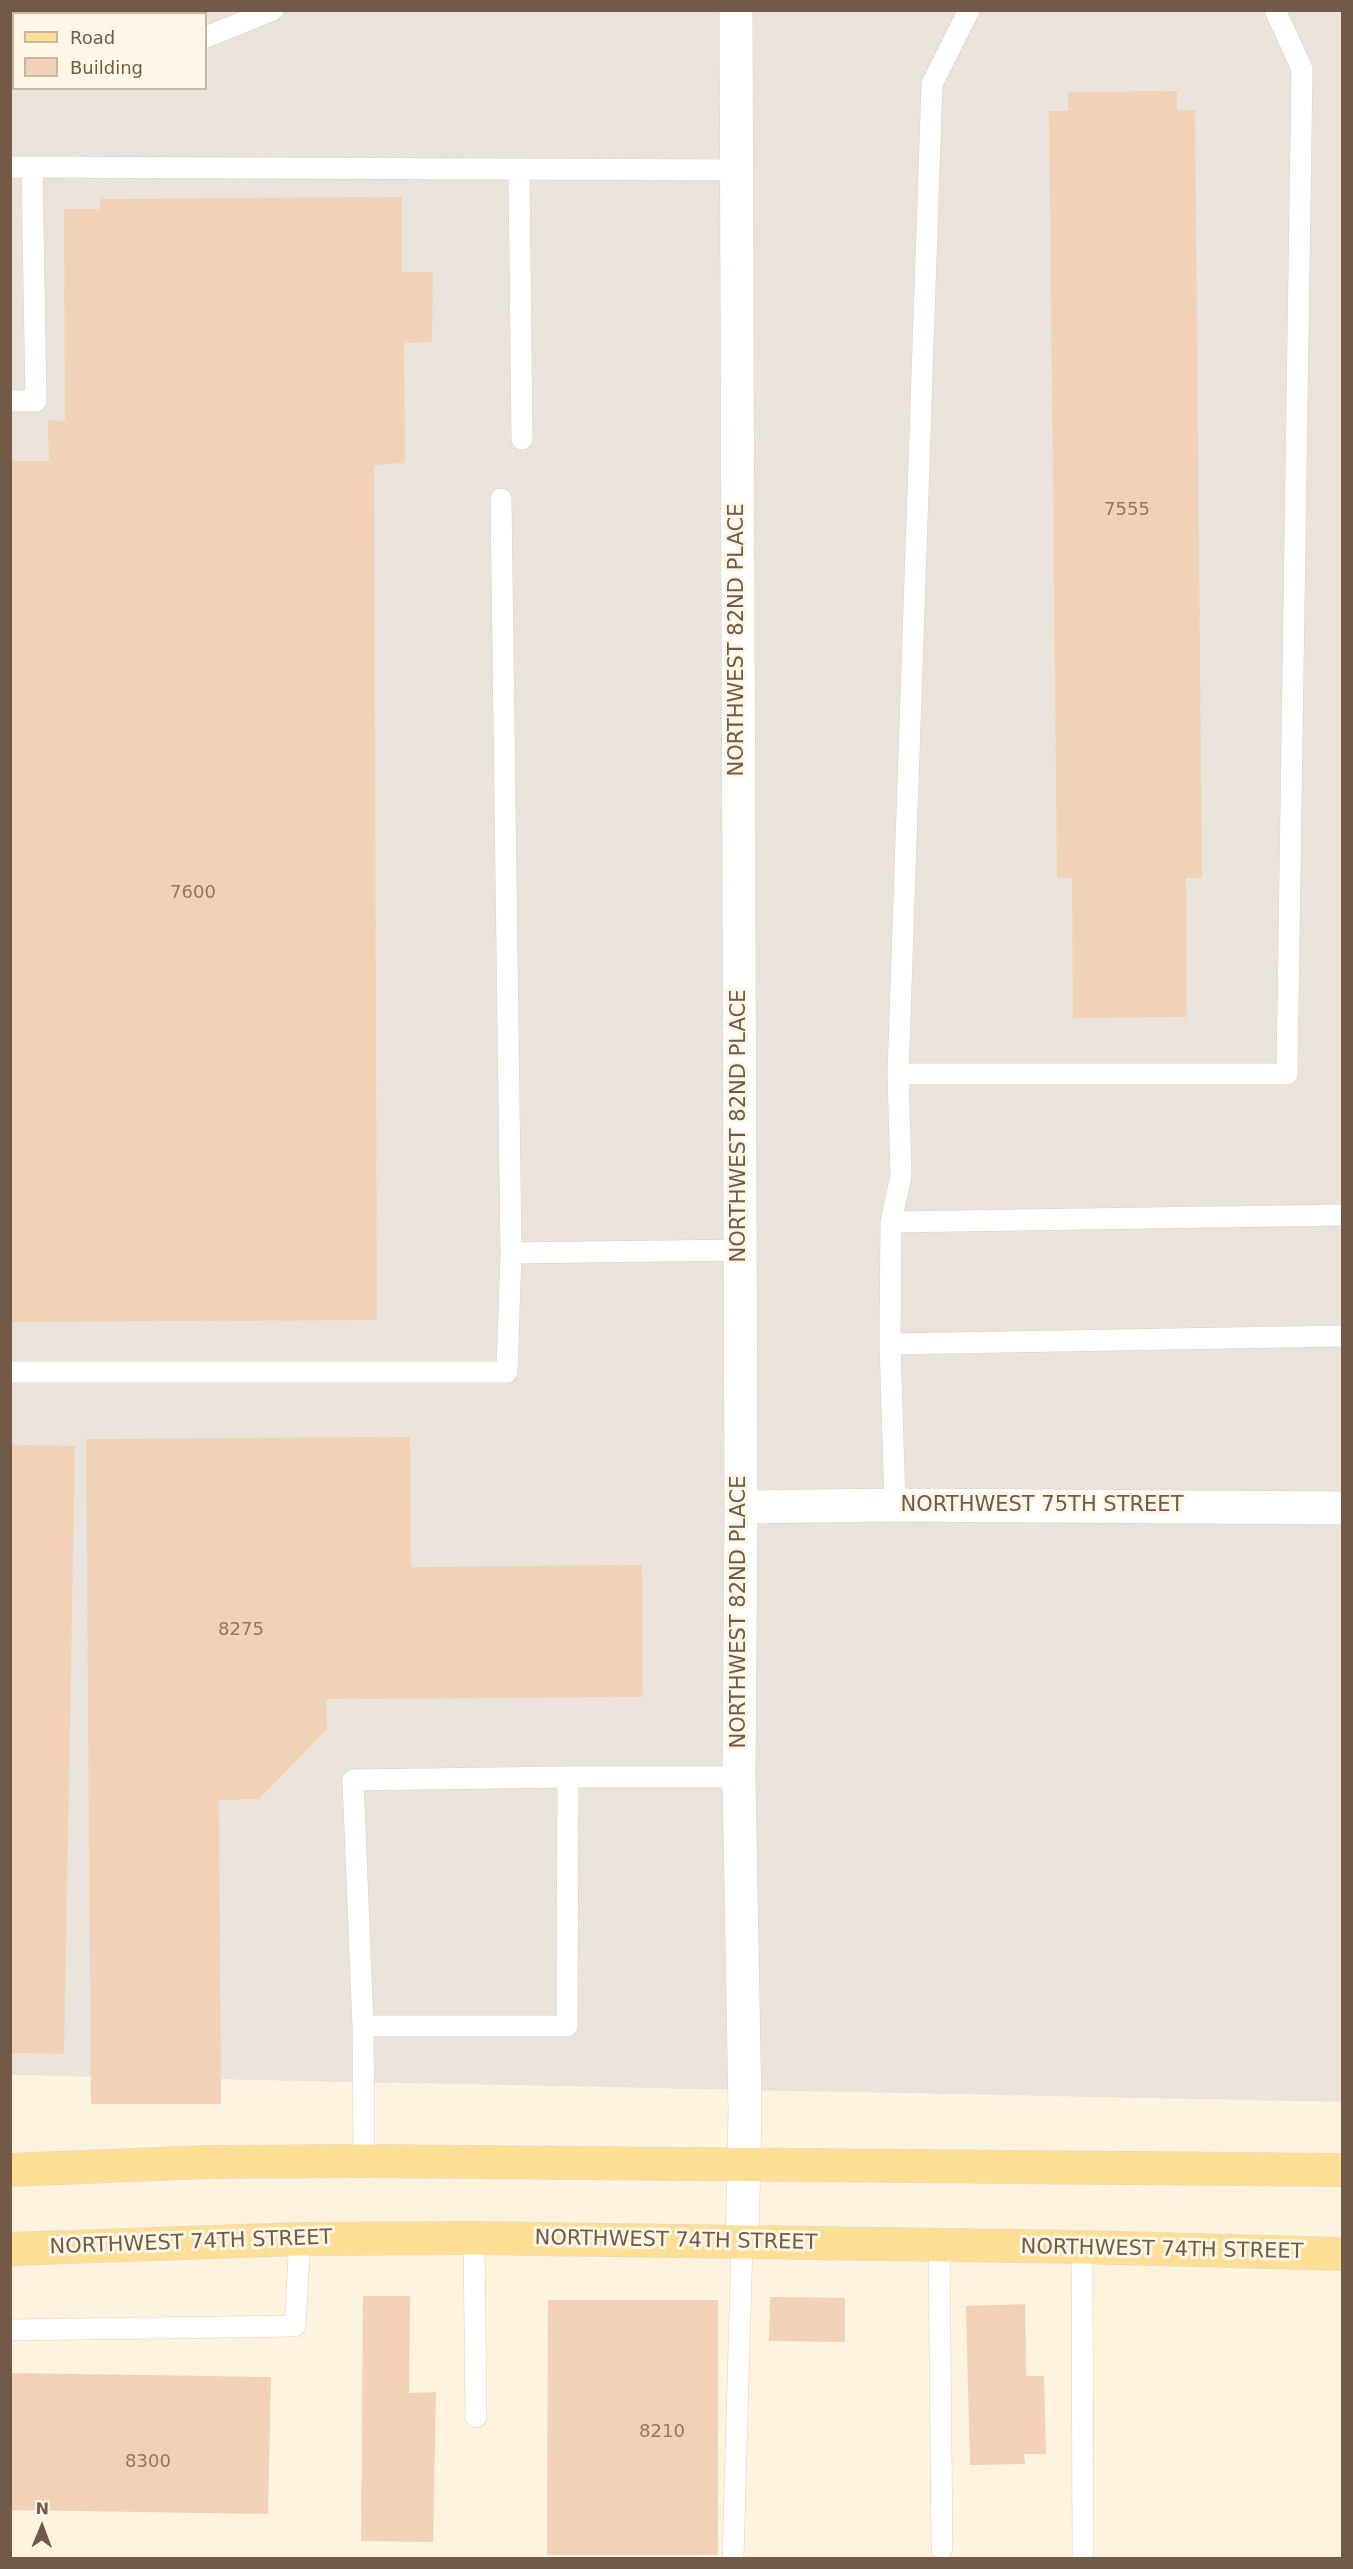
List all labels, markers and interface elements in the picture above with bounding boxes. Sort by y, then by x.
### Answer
legend [12,12,207,90]
text: Road [70,27,115,48]
text: Building [70,57,143,78]
house number: 7555 [1104,499,1150,521]
street label: NORTHWEST 82ND PLACE [725,504,751,776]
house number: 7600 [170,882,216,904]
street label: NORTHWEST 82ND PLACE [727,990,753,1262]
street label: NORTHWEST 82ND PLACE [727,1476,753,1748]
street label: NORTHWEST 75TH STREET [901,1493,1183,1519]
house number: 8275 [218,1619,264,1641]
street label: NORTHWEST 74TH STREET [49,2225,333,2261]
street label: NORTHWEST 74TH STREET [534,2226,818,2256]
street label: NORTHWEST 74TH STREET [1020,2235,1304,2265]
house number: 8210 [639,2421,685,2443]
house number: 8300 [125,2451,171,2473]
north arrow [12,2497,72,2557]
text: N [35,2499,49,2518]

